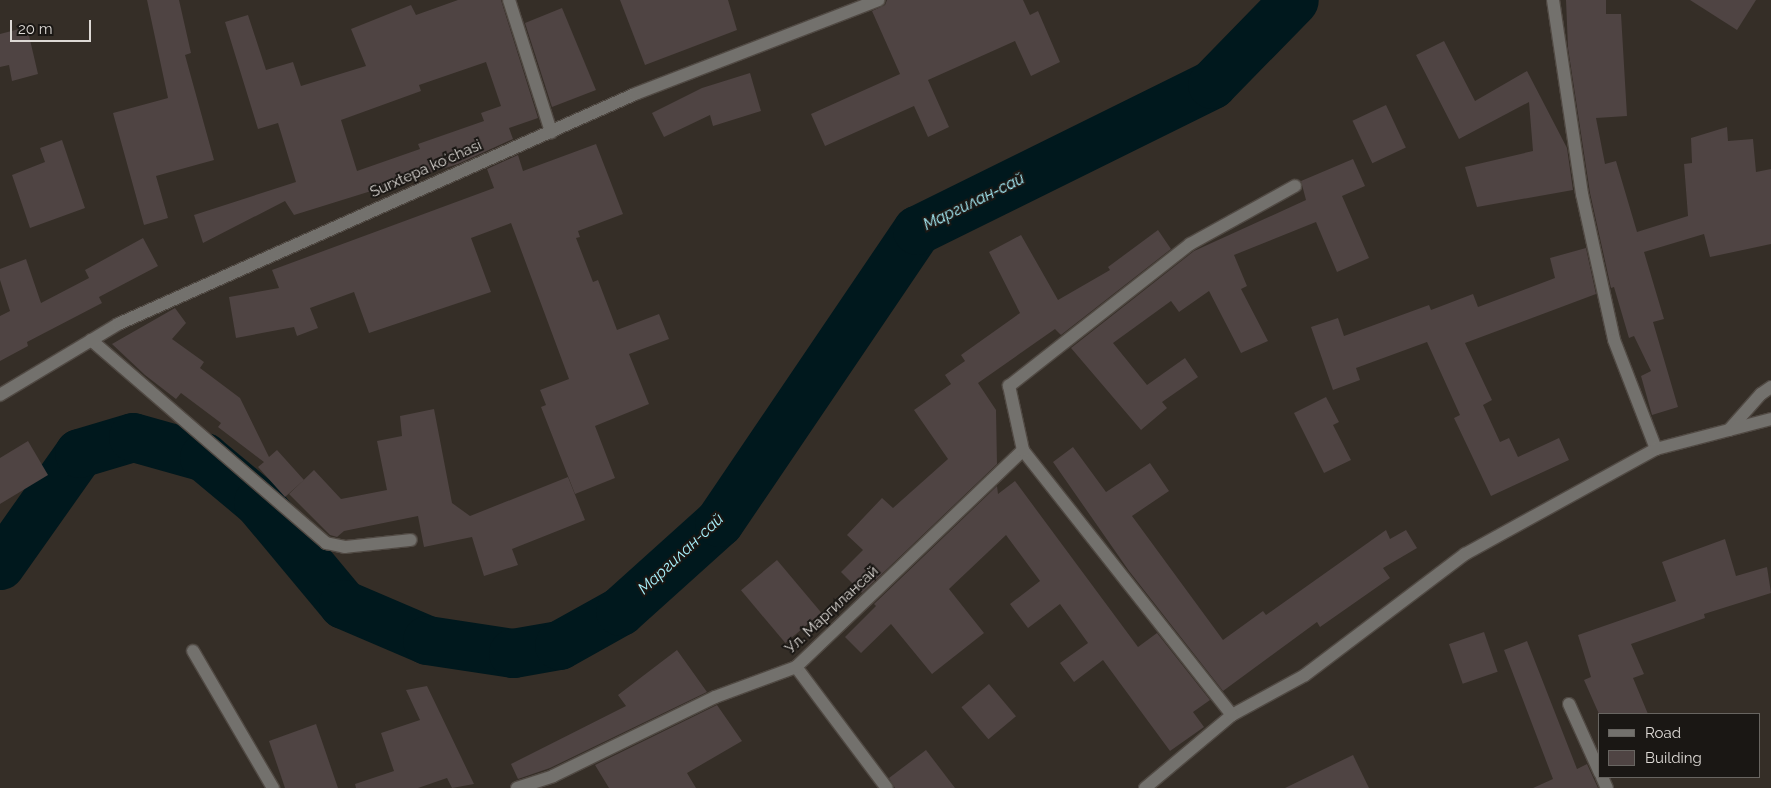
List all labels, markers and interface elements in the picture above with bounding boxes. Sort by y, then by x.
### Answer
scale bar [12,10,94,42]
text: 20 m [18,20,53,38]
street label: Surxtepa koʻchasi [367,136,485,202]
water label: Маргилан-сай [920,169,1028,235]
water label: Маргилан-сай [634,509,728,599]
street label: Ул. Маргилансай [782,562,882,658]
legend [1598,713,1761,778]
text: Road [1645,724,1681,742]
text: Building [1645,749,1702,767]

